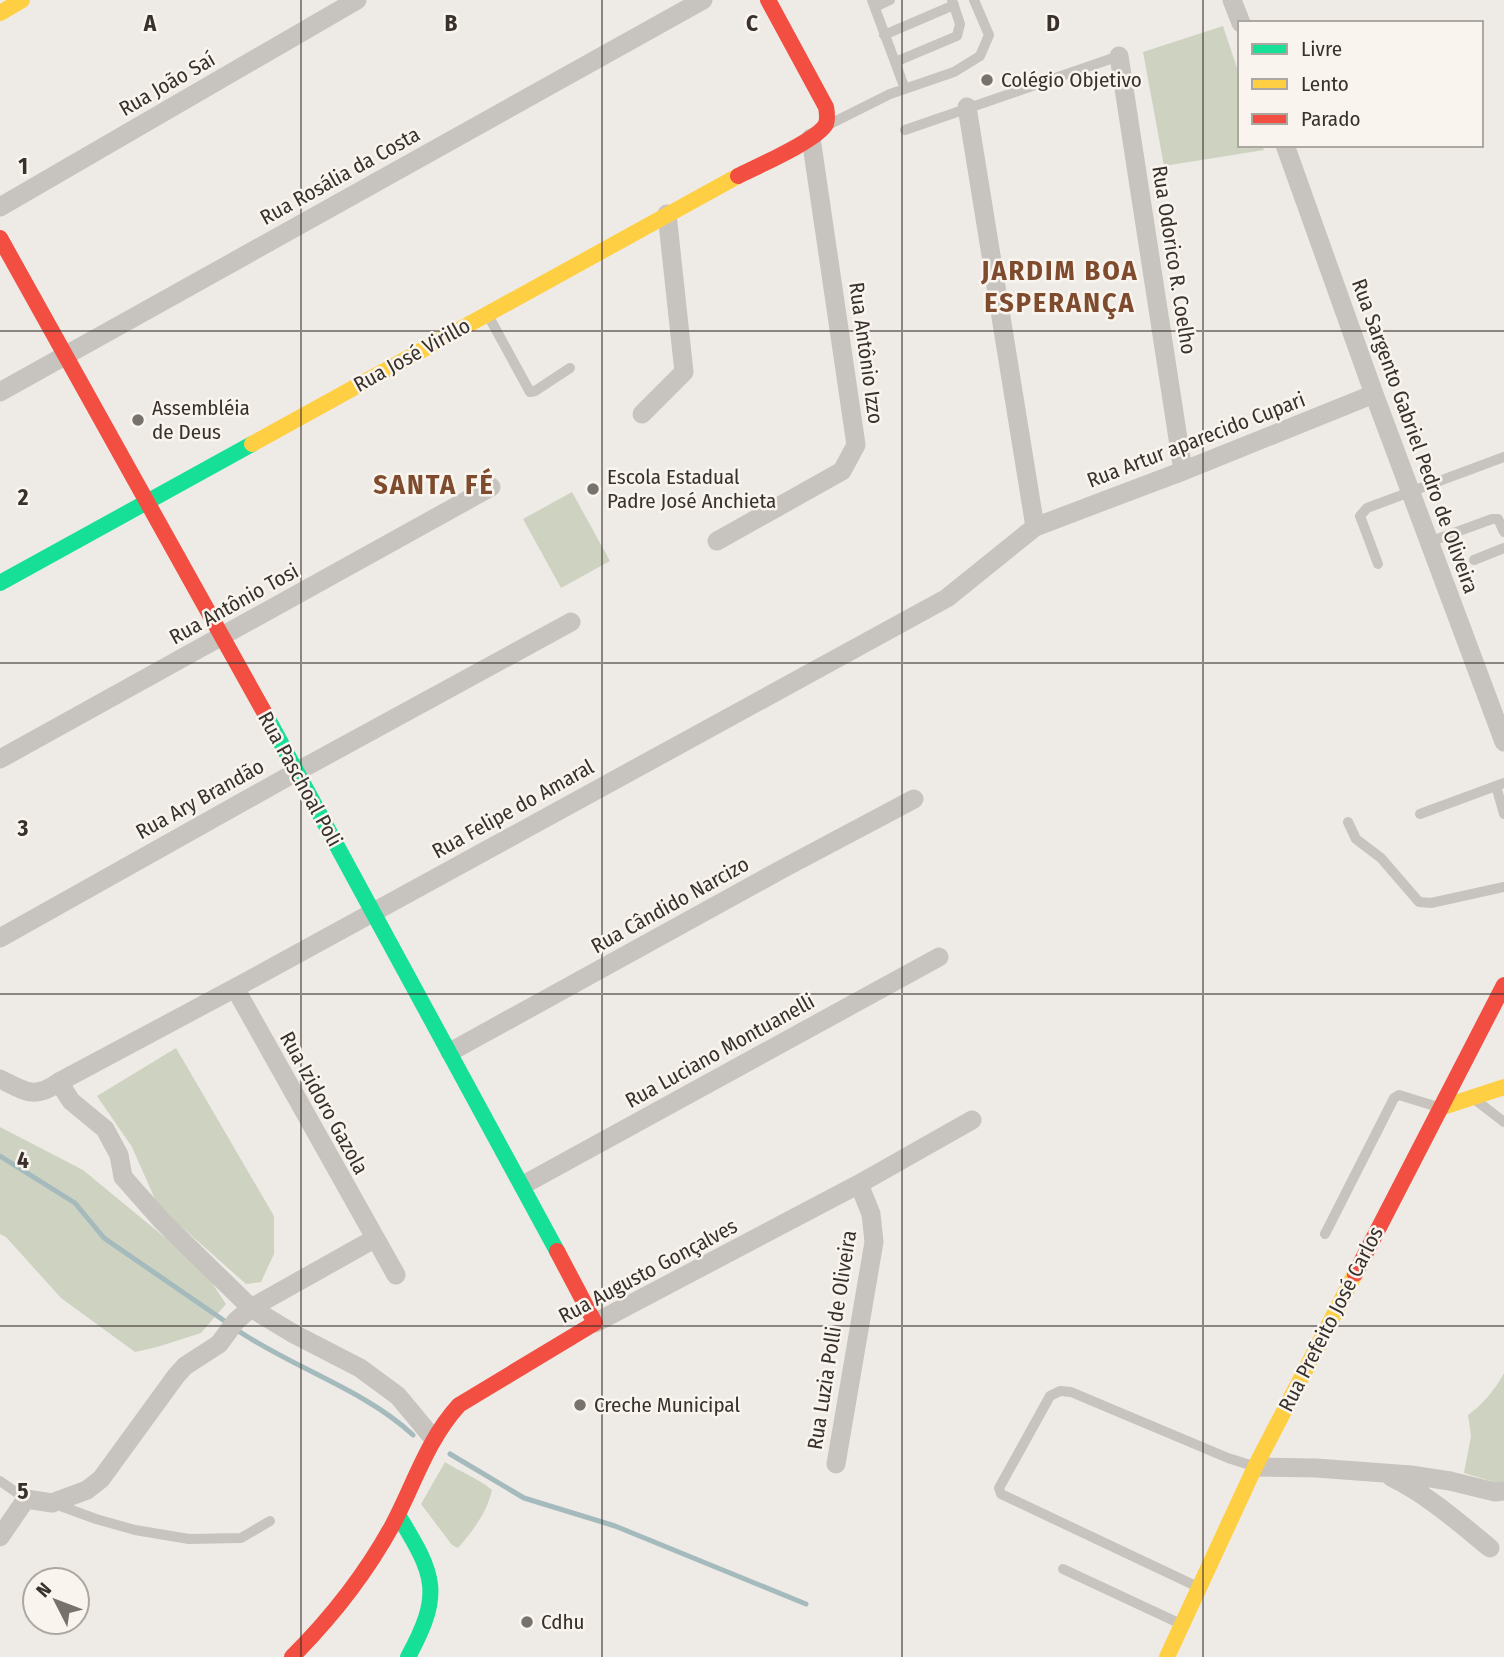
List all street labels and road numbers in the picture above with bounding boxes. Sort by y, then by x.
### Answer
street label: Rua João Saí [114,46,220,122]
street label: Rua Rosália da Costa [256,121,424,231]
street label: Rua Odorico R. Coelho [1146,164,1202,356]
street label: Rua Sargento Gabriel Pedro de Oliveira [1346,275,1484,597]
street label: Rua Antônio Izzo [843,281,889,425]
street label: Rua José Virillo [349,312,475,398]
street label: Rua Artur aparecido Cupari [1083,386,1309,494]
street label: Rua Antônio Tosi [165,558,303,650]
street label: Rua Paschoal Poli [252,707,348,851]
street label: Rua Ary Brandão [131,753,269,845]
street label: Rua Felipe do Amaral [428,754,599,864]
street label: Rua Cândido Narcizo [587,851,753,959]
street label: Rua Luciano Montuanelli [621,988,819,1114]
street label: Rua Izidoro Gazola [274,1027,374,1179]
street label: Rua Augusto Gonçalves [554,1213,742,1329]
street label: Rua Prefeito José Carlos [1273,1222,1389,1416]
street label: Rua Luzia Polli de Oliveira [802,1229,862,1451]

